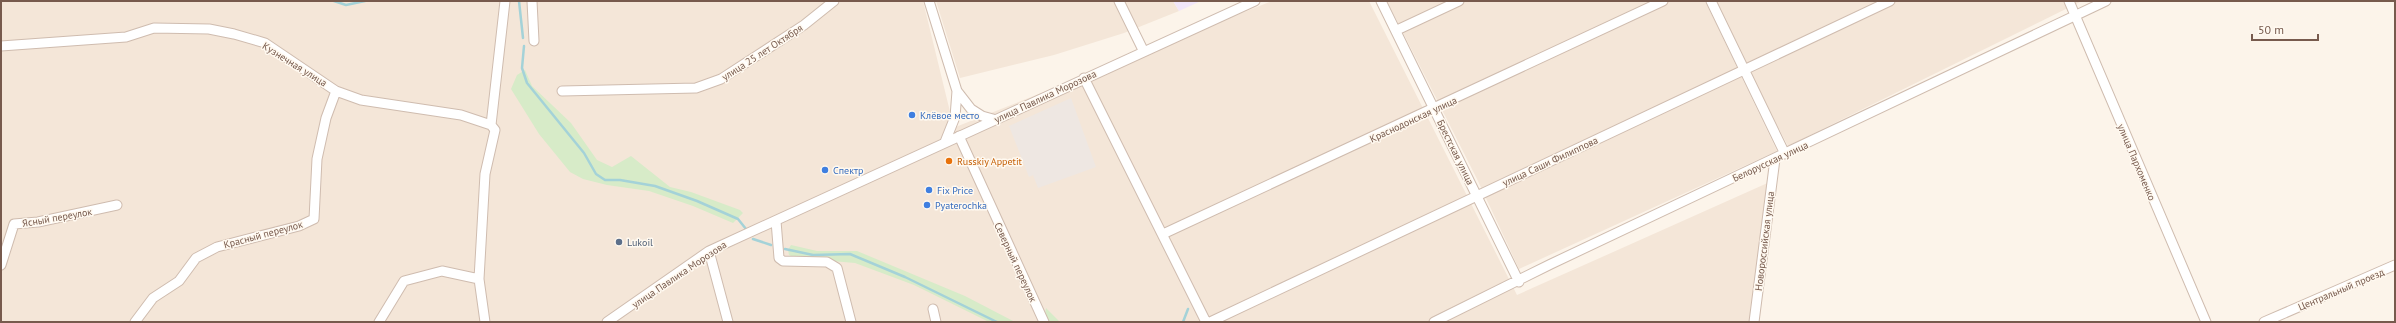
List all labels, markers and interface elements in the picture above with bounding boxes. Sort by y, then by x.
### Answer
scale bar [2252,16,2318,42]
street label: улица 25 лет Октября [719,21,805,83]
text: 50 m [2258,22,2284,37]
street label: Кузнечная улица [260,39,329,90]
street label: улица Павлика Морозова [992,67,1098,126]
street label: Краснодонская улица [1367,93,1459,145]
place label: Клёвое место [920,109,979,122]
marker: Клёвое место [907,110,917,120]
street label: Брестская улица [1434,117,1477,187]
street label: улица Пархоменко [2115,122,2159,203]
street label: улица Саши Филиппова [1500,134,1600,189]
street label: Белорусская улица [1730,138,1810,185]
place label: Russkiy Appetit [957,155,1023,168]
marker: Russkiy Appetit [944,156,954,166]
place label: Спектр [833,164,863,177]
marker: Спектр [820,165,830,175]
place label: Fix Price [937,184,973,197]
marker: Fix Price [924,185,934,195]
street label: Новороссийская улица [1752,191,1777,291]
place label: Pyaterochka [935,199,987,212]
marker: Pyaterochka [922,200,932,210]
street label: Ясный переулок [21,205,93,230]
street label: Красный переулок [222,218,304,251]
street label: Северный переулок [991,220,1040,304]
place label: Lukoil [627,236,653,249]
marker: Lukoil [614,237,624,247]
street label: улица Павлика Морозова [629,238,729,311]
street label: Центральный проезд [2296,265,2387,313]

